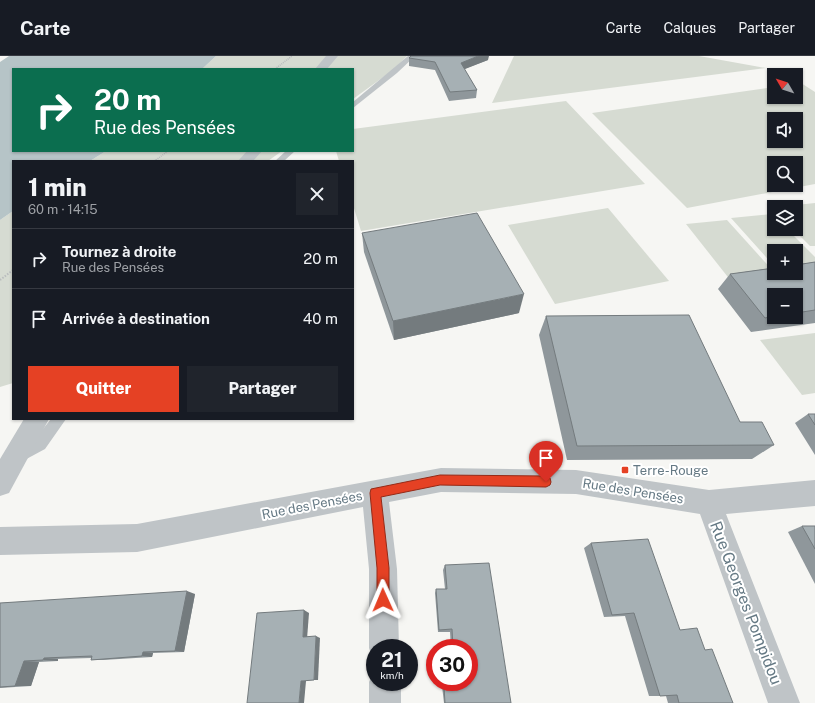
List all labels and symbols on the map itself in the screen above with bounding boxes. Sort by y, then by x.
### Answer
north arrow [767,68,803,104]
pin [529,441,563,482]
place label: Terre-Rouge [633,463,708,478]
marker: Terre-Rouge [620,465,630,475]
street label: Rue des Pensées [581,476,685,506]
street label: Rue des Pensées [260,488,364,522]
street label: Rue Georges Pompidou [706,519,786,687]
position arrow [362,579,404,621]
speed limit sign: 30 [426,639,478,691]

